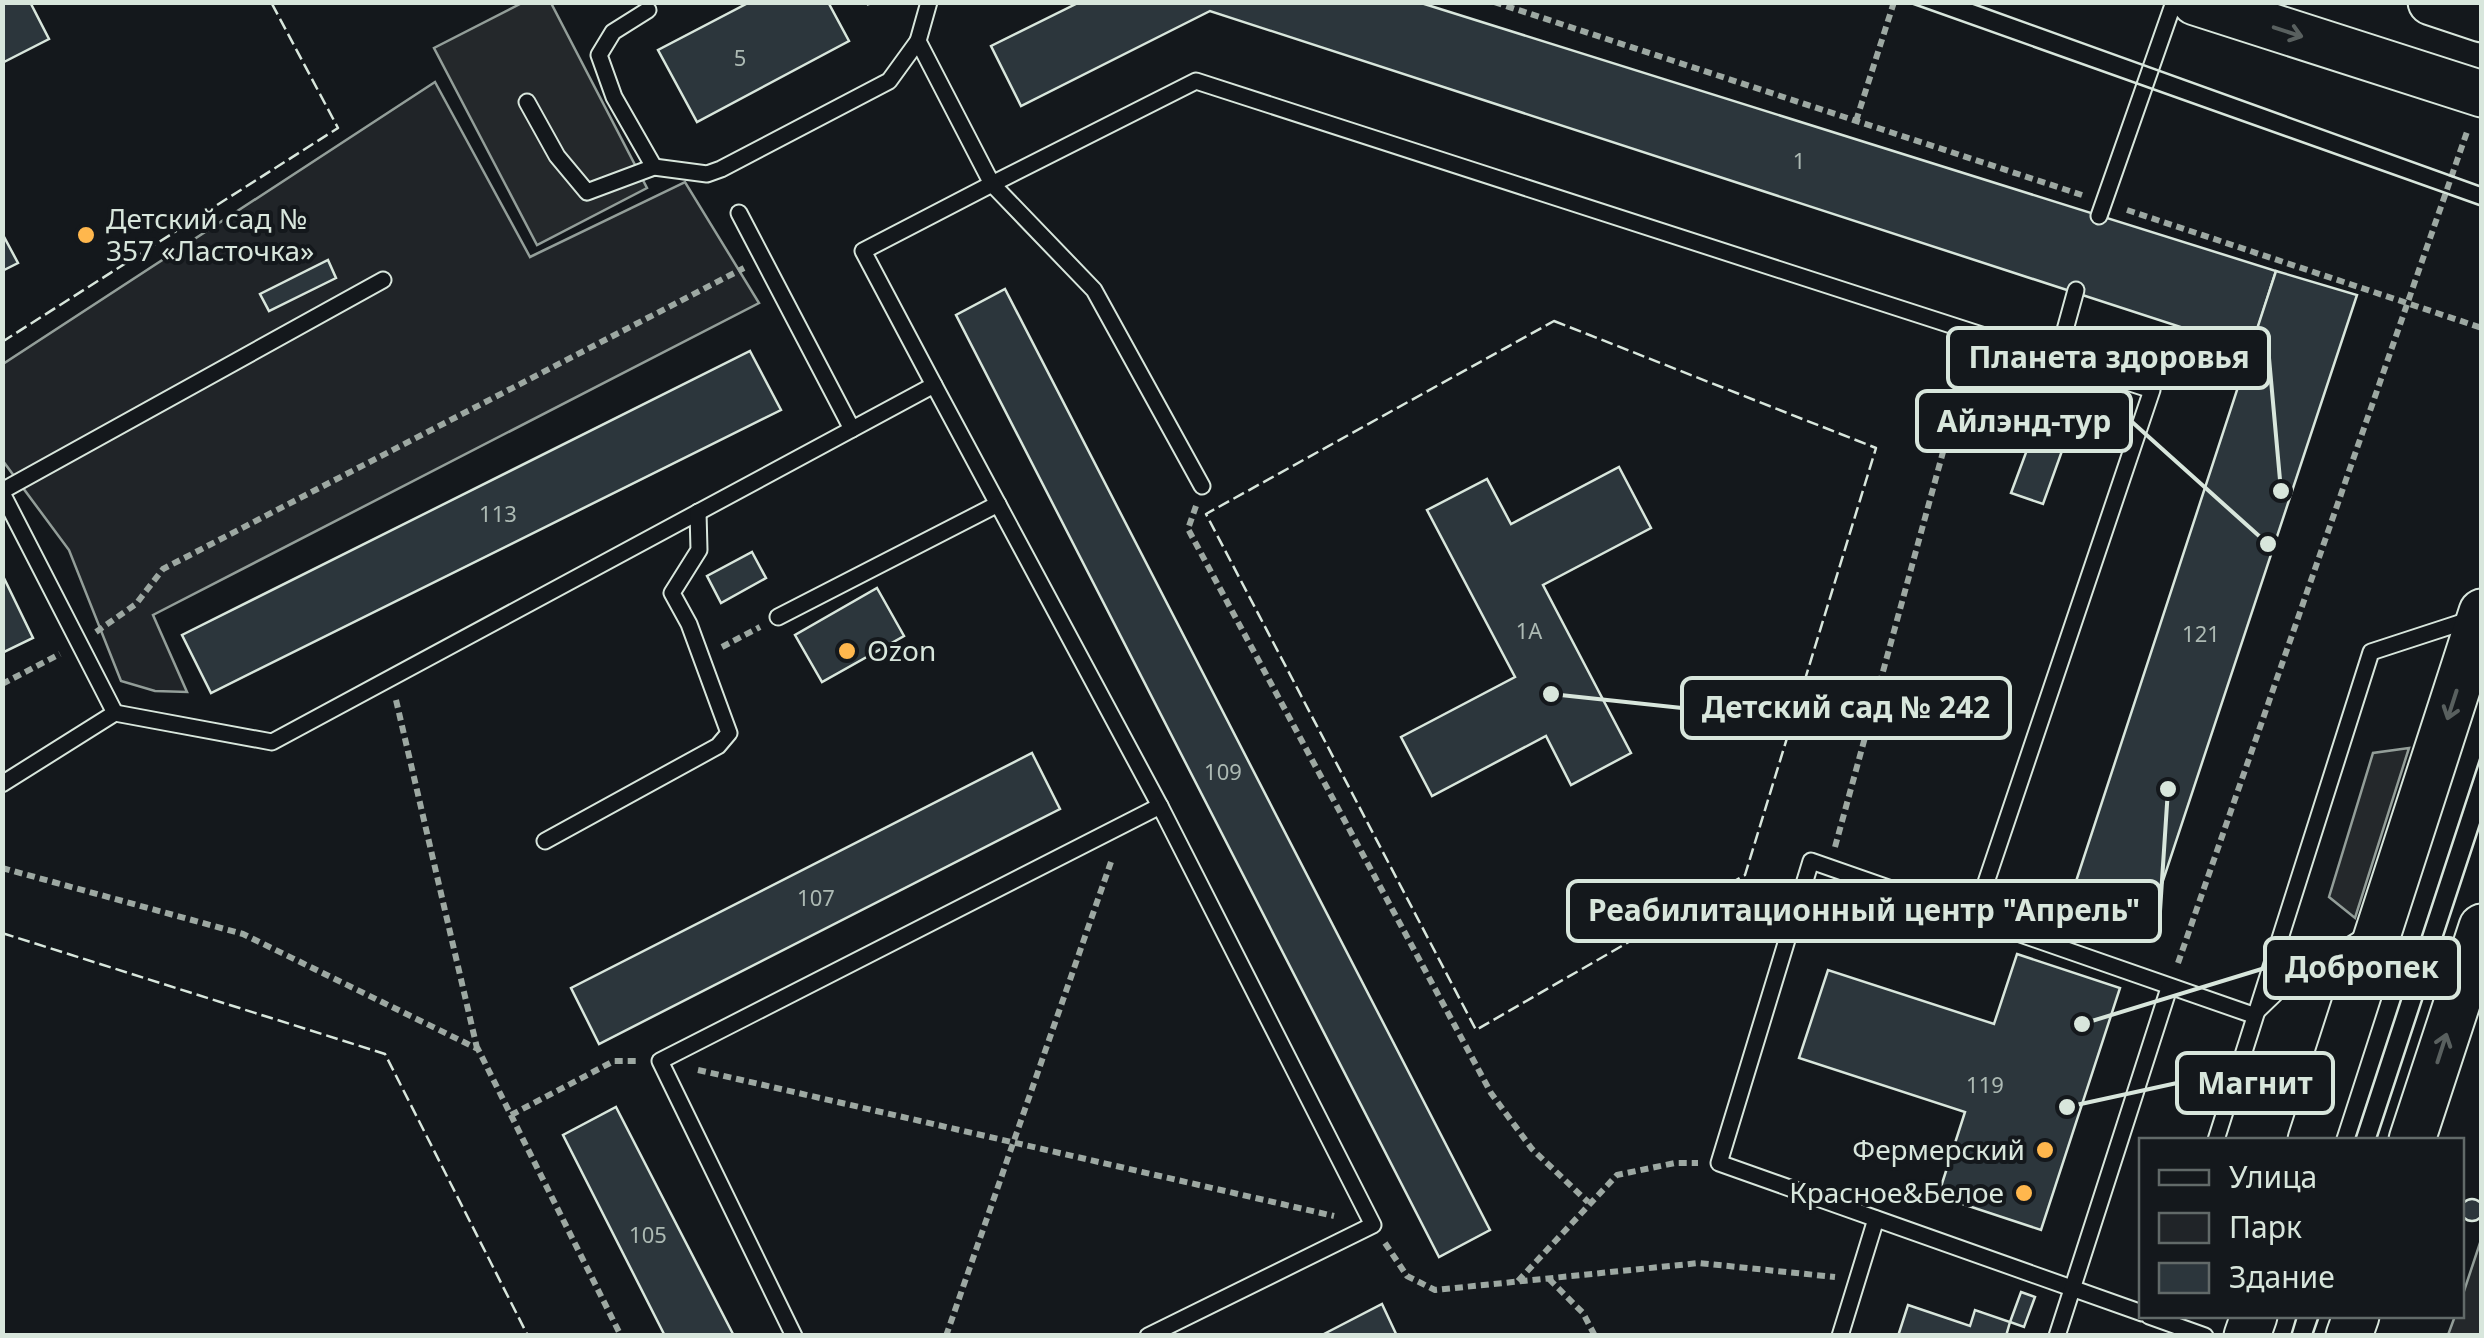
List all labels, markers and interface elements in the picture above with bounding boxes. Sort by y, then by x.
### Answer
one-way arrow [2272,25,2304,43]
house number: 5 [734,42,746,72]
house number: 1 [1793,145,1805,175]
place label: Детский сад № 357 «Ласточка» [106,199,314,269]
marker: Детский сад № 357 «Ласточка» [75,224,97,246]
callout: Планета здоровья [1948,328,2269,388]
text: Планета здоровья [1968,336,2250,377]
callout: Айлэнд-тур [1917,391,2131,451]
text: Айлэнд-тур [1937,400,2111,441]
house number: 113 [479,498,517,528]
house number: 1А [1516,615,1543,645]
house number: 121 [2182,618,2220,648]
place label: Ozon [867,631,936,669]
marker: Ozon [836,640,858,662]
callout: Детский сад № 242 [1682,678,2010,738]
text: Детский сад № 242 [1702,686,1990,727]
one-way arrow [2441,689,2459,720]
house number: 109 [1204,756,1242,786]
callout: Реабилитационный центр "Апрель" [1568,881,2160,941]
house number: 107 [797,882,835,912]
text: Реабилитационный центр "Апрель" [1588,889,2140,930]
callout: Добропек [2265,938,2459,998]
text: Добропек [2285,946,2439,987]
one-way arrow [2435,1032,2453,1064]
callout: Магнит [2177,1053,2333,1113]
text: Магнит [2197,1062,2313,1103]
house number: 119 [1966,1069,2004,1099]
place label: Фермерский [1852,1130,2025,1168]
legend [2139,1138,2464,1318]
marker: Фермерский [2034,1139,2056,1161]
text: Улица [2229,1156,2317,1197]
place label: Красное&Белое [1789,1173,2004,1211]
marker: Красное&Белое [2013,1182,2035,1204]
text: Парк [2229,1206,2302,1247]
house number: 105 [629,1219,667,1249]
text: Здание [2229,1256,2335,1297]

